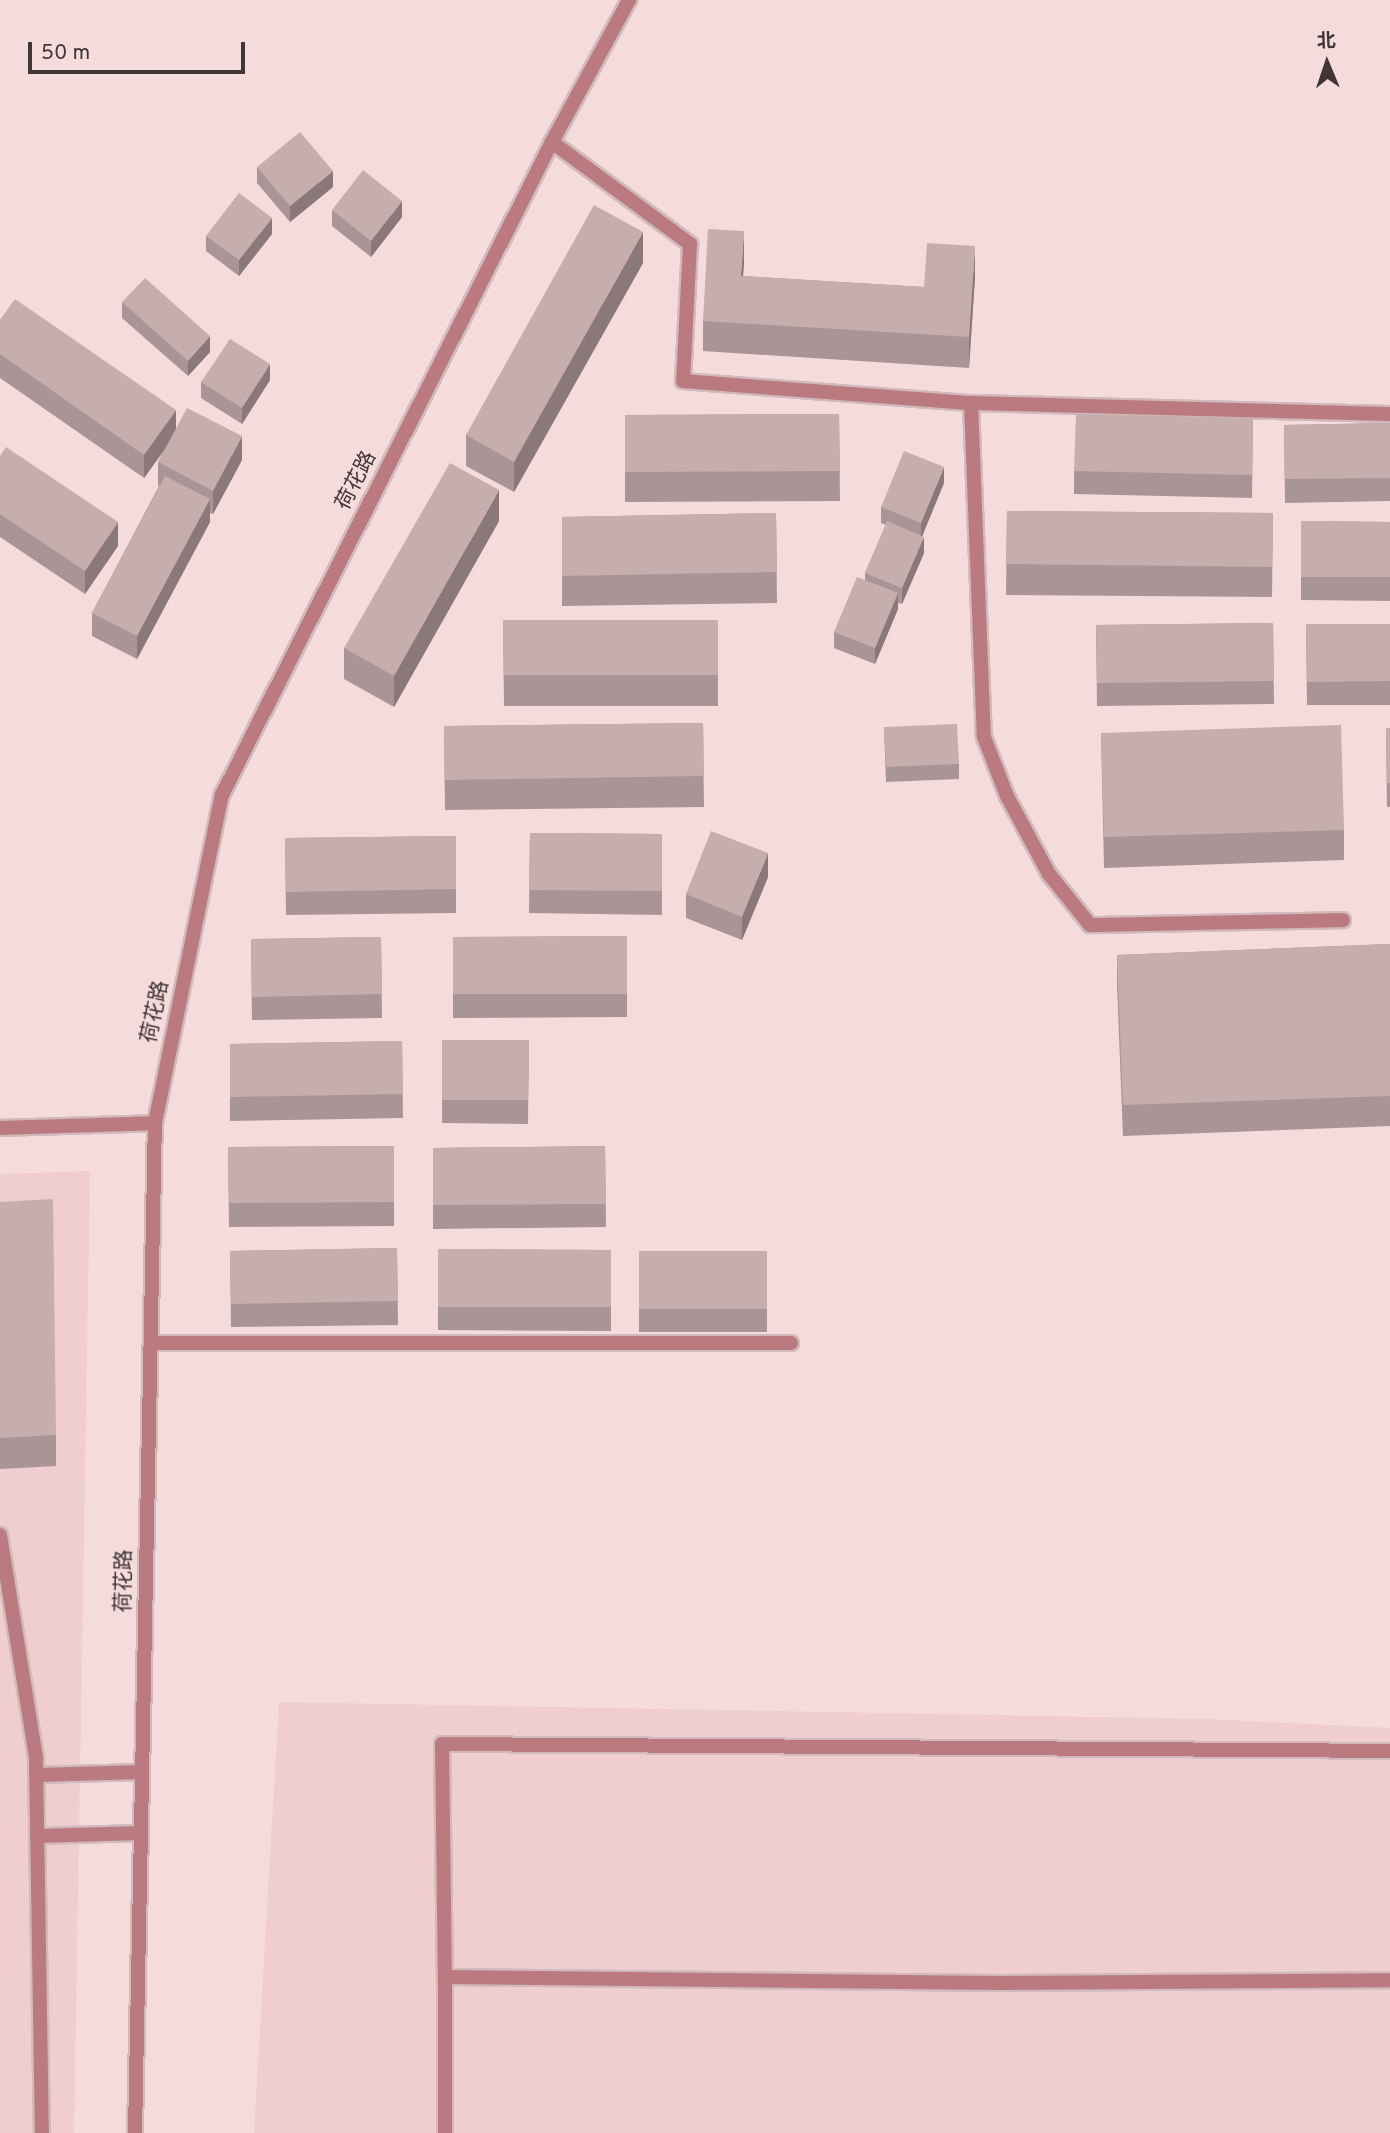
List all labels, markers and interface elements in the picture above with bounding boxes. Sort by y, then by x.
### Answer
scale bar [32,28,248,72]
north arrow [1292,28,1362,98]
text: 北 [1316,30,1336,54]
text: 50 m [41,40,90,67]
street label: 荷花路 [331,447,383,515]
street label: 荷花路 [137,979,175,1045]
street label: 荷花路 [112,1549,138,1613]

